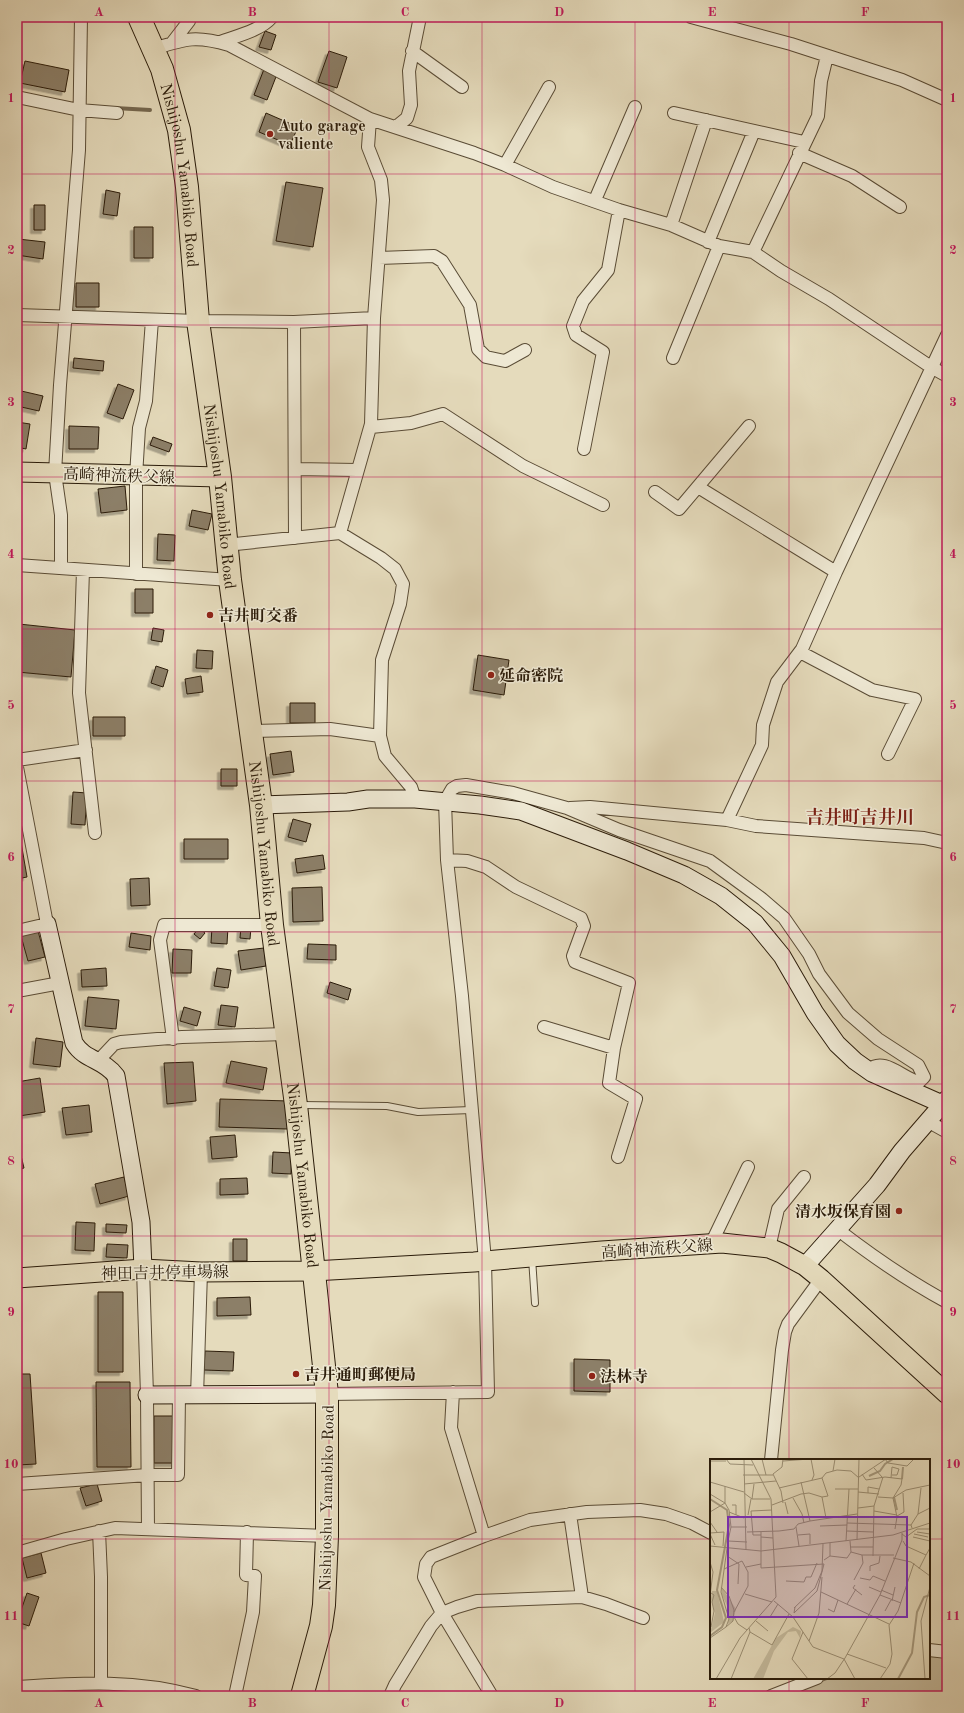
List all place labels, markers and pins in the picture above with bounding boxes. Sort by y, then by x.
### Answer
place label: Auto garage valiente [278,119,366,153]
marker: Auto garage valiente [265,129,275,139]
place label: 吉井町交番 [218,607,298,625]
marker: 吉井町交番 [205,610,215,620]
place label: 延命密院 [499,667,563,685]
marker: 延命密院 [486,670,496,680]
place label: 清水坂保育園 [795,1203,891,1221]
marker: 清水坂保育園 [894,1206,904,1216]
place label: 吉井通町郵便局 [304,1366,416,1384]
place label: 法林寺 [600,1368,648,1386]
marker: 吉井通町郵便局 [291,1369,301,1379]
marker: 法林寺 [587,1371,597,1381]

